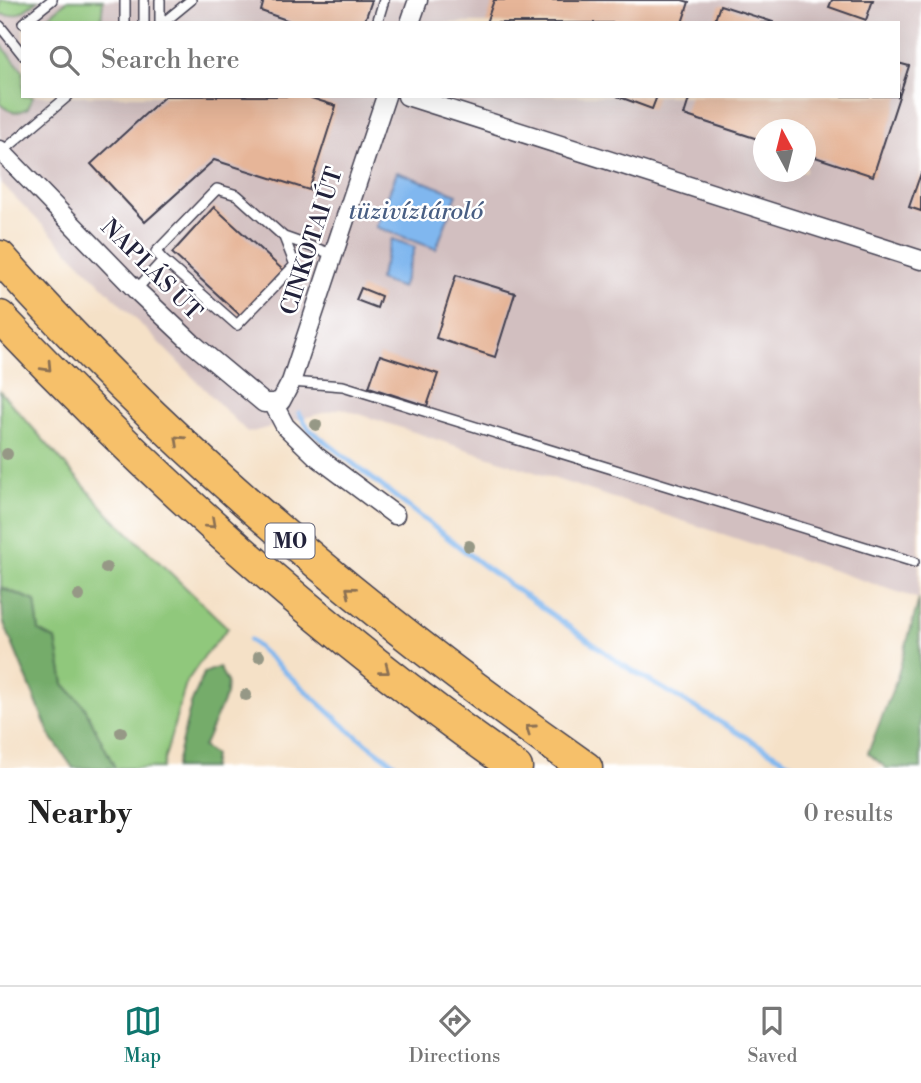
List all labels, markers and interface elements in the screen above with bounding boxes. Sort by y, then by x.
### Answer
search box [21,21,900,98]
icon: search [45,41,83,79]
text: Search here [101,44,240,76]
north arrow [753,119,816,182]
street label: CINKOTAI ÚT [272,163,349,319]
water label: tüzivíztároló [349,197,485,227]
street label: NAPLÁS ÚT [95,211,210,326]
one-way arrow [38,358,51,371]
one-way arrow [174,436,187,448]
one-way arrow [203,516,216,529]
road number: M0 [266,524,314,558]
one-way arrow [345,586,357,599]
one-way arrow [377,662,390,675]
one-way arrow [525,725,538,737]
text: Nearby [28,795,132,833]
text: 0 results [803,800,893,828]
tab: Map [124,1002,162,1068]
tab: Directions [409,1002,500,1068]
tab: Saved [748,1002,797,1068]

